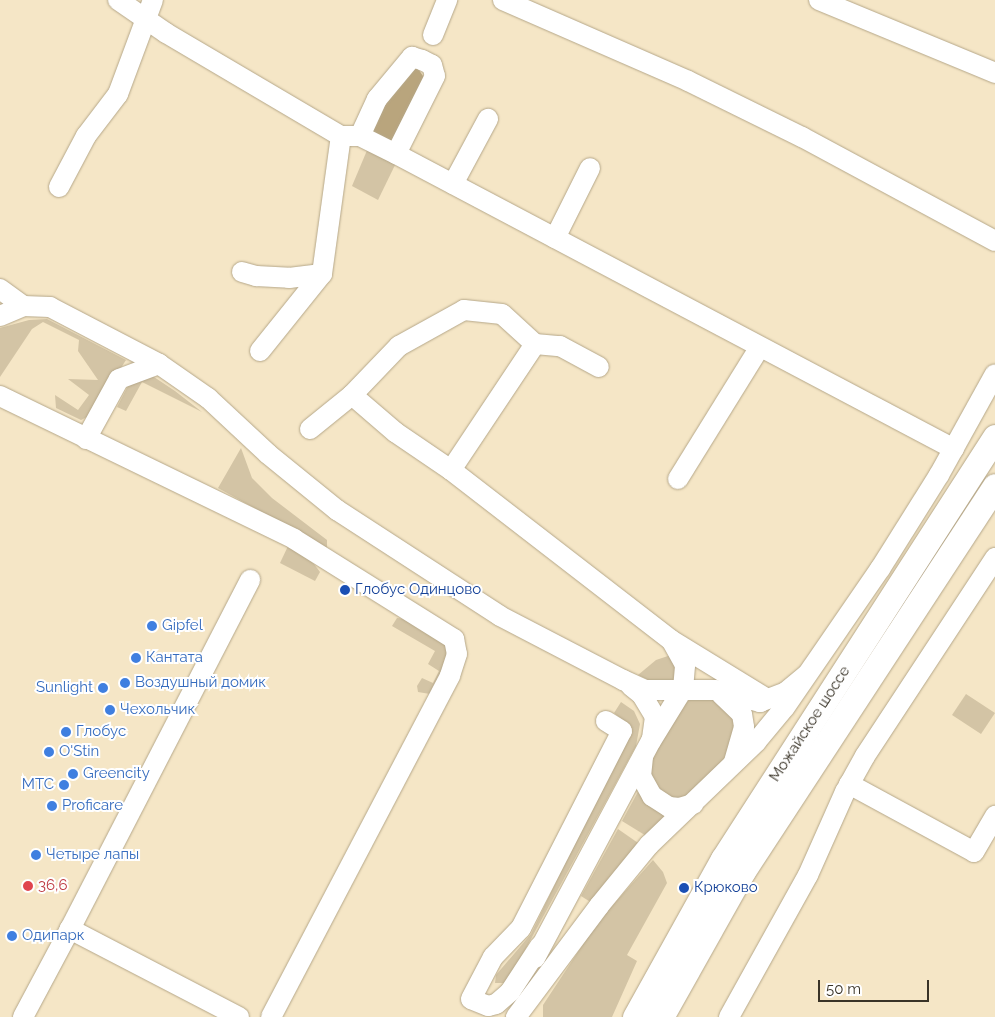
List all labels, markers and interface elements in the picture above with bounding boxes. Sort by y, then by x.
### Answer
place label: Глобус Одинцово [355,581,481,599]
marker: Глобус Одинцово [339,584,351,596]
place label: Gipfel [162,617,203,635]
marker: Gipfel [146,620,158,632]
place label: Кантата [146,649,203,667]
marker: Кантата [130,652,142,664]
street label: Можайское шоссе [766,663,854,785]
place label: Воздушный домик [135,674,266,692]
marker: Воздушный домик [119,677,131,689]
place label: Sunlight [36,679,93,697]
marker: Sunlight [97,682,109,694]
place label: Чехольчик [120,701,195,719]
marker: Чехольчик [104,704,116,716]
place label: Глобус [76,723,126,741]
marker: Глобус [60,726,72,738]
place label: O'Stin [59,743,99,761]
marker: O'Stin [43,746,55,758]
place label: Greencity [83,765,150,783]
marker: Greencity [67,768,79,780]
place label: МТС [22,776,54,794]
marker: МТС [58,779,70,791]
place label: Proficare [62,797,123,815]
marker: Proficare [46,800,58,812]
place label: Четыре лапы [46,846,139,864]
marker: Четыре лапы [30,849,42,861]
place label: 36,6 [38,877,67,895]
place label: Крюково [694,879,758,897]
marker: 36,6 [22,880,34,892]
marker: Крюково [678,882,690,894]
place label: Одипарк [22,927,85,945]
marker: Одипарк [6,930,18,942]
scale bar [820,970,931,1002]
text: 50 m [826,980,861,998]

